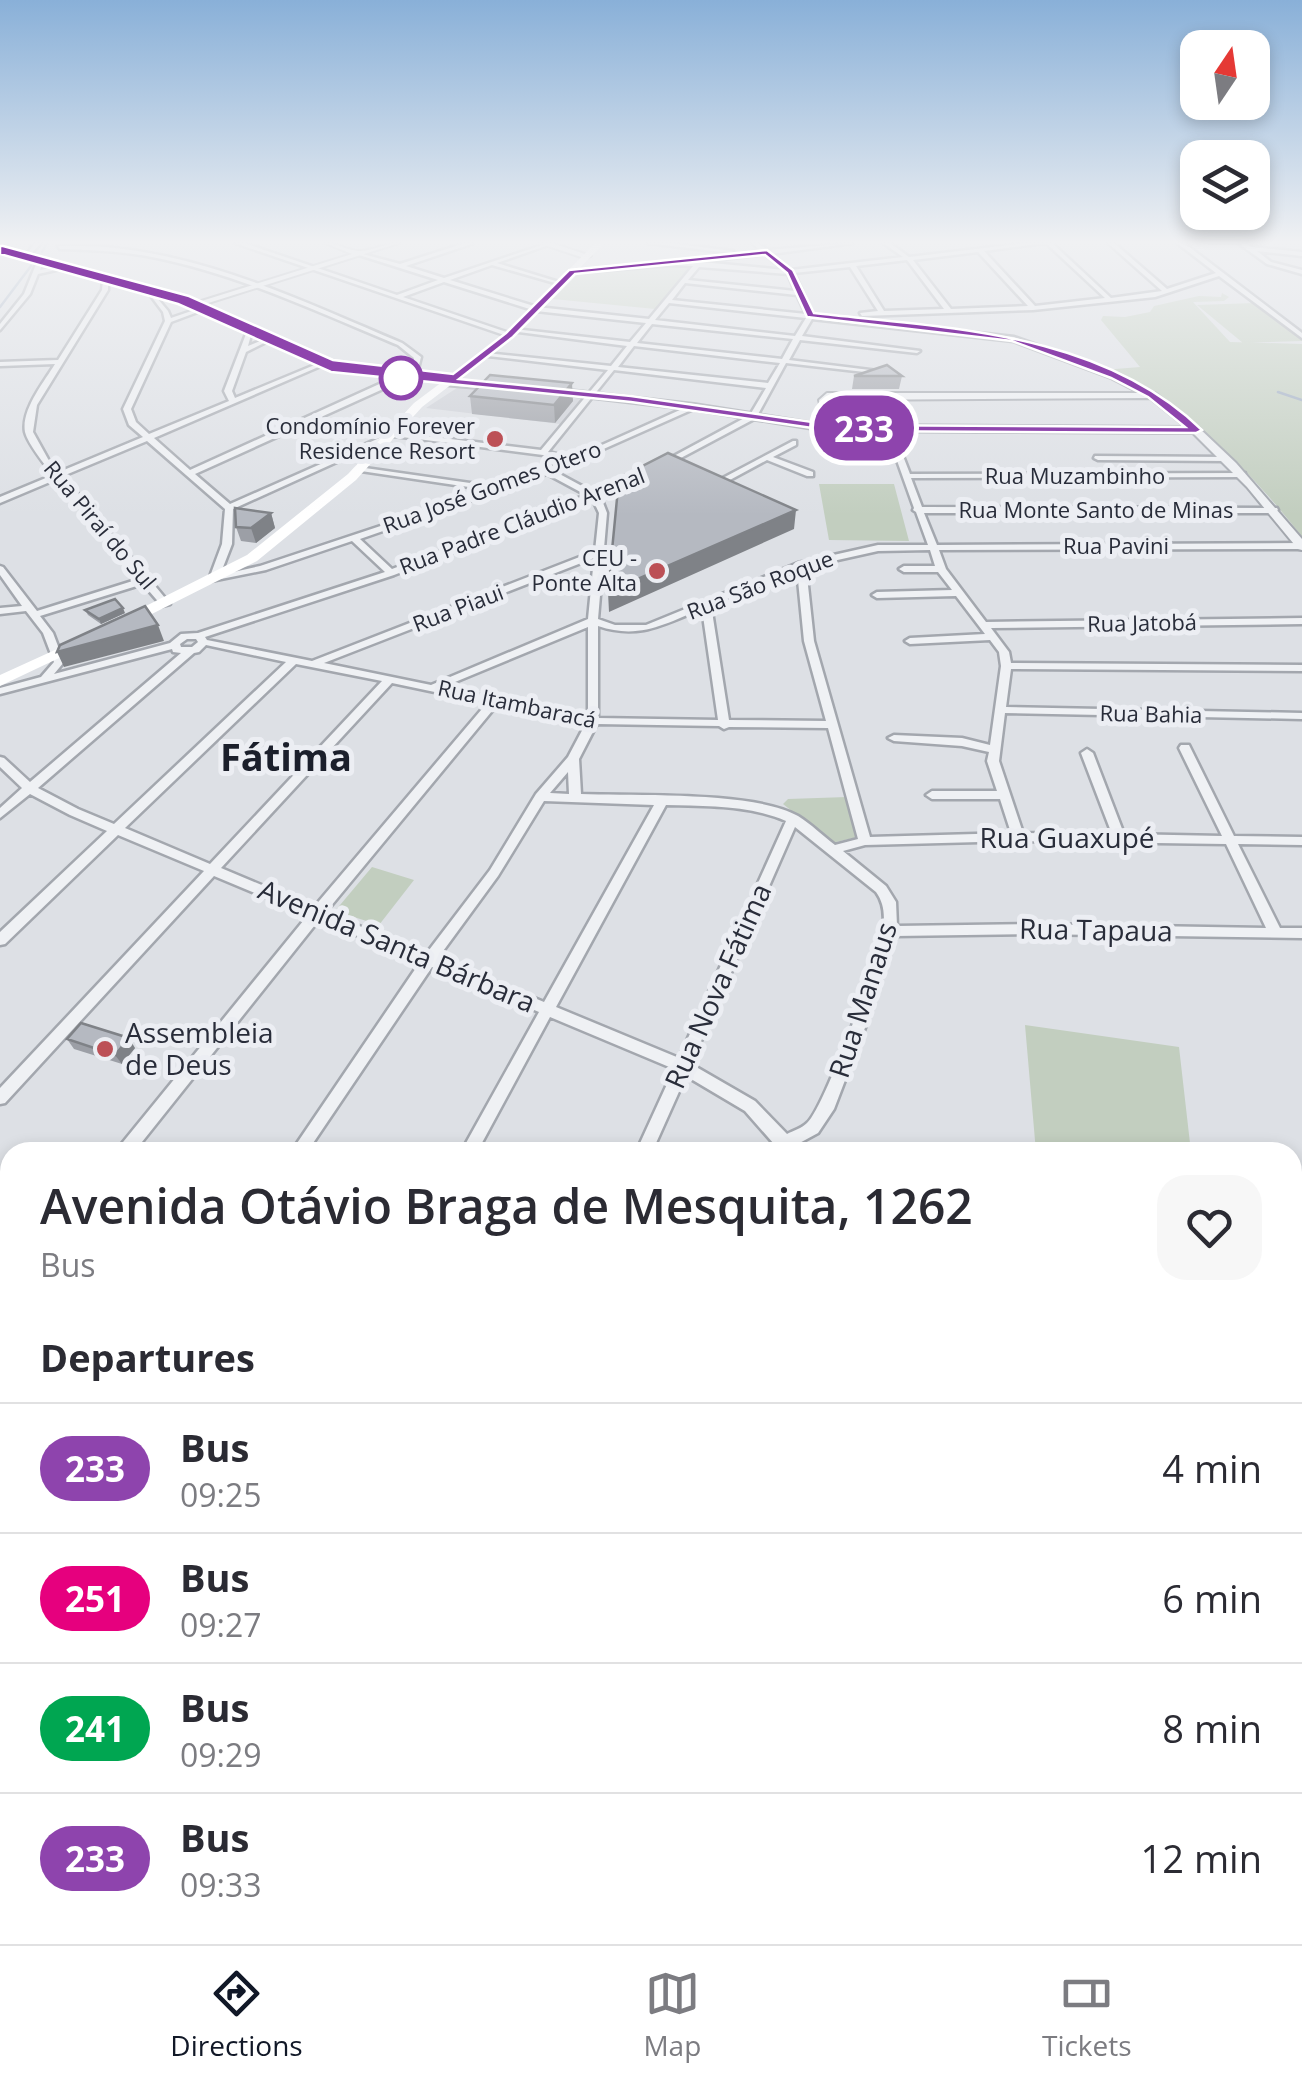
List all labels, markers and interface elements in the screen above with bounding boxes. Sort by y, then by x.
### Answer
north arrow [1180,30,1270,120]
map controls [1180,30,1270,230]
button: layers [1180,140,1270,230]
unlabelled marker [380,357,422,399]
line badge: 233 [806,396,922,460]
text: 233 [834,405,894,452]
place label: Condomínio Forever Residence Resort [266,410,475,465]
marker: Condomínio Forever Residence Resort [484,428,506,450]
street label: Rua José Gomes Otero [378,433,605,540]
street label: Rua Piraí do Sul [38,454,164,595]
street label: Rua Padre Cláudio Arenal [395,459,649,581]
street label: Rua Muzambinho [985,460,1165,490]
street label: Rua Monte Santo de Minas [958,494,1234,524]
street label: Rua Pavini [1063,530,1169,560]
place label: CEU - Ponte Alta [532,542,637,597]
street label: Rua São Roque [682,542,837,626]
marker: CEU - Ponte Alta [646,560,668,582]
street label: Rua Piaui [408,576,507,638]
street label: Rua Jatobá [1087,606,1197,638]
street label: Rua Itambaracá [435,672,599,734]
street label: Rua Bahia [1099,697,1203,729]
district label: Fátima [220,730,352,782]
street label: Rua Guaxupé [979,818,1155,856]
street label: Avenida Santa Bárbara [253,870,542,1021]
street label: Rua Nova Fátima [655,877,779,1094]
street label: Rua Tapaua [1019,909,1173,949]
street label: Rua Manaus [819,917,905,1082]
place label: Assembleia de Deus [125,1013,274,1083]
marker: Assembleia de Deus [94,1038,116,1060]
text: Avenida Otávio Braga de Mesquita, 1262 [40,1173,973,1238]
button: heart [1157,1175,1262,1280]
text: Bus [40,1243,96,1286]
text: Departures [40,1331,255,1383]
text: Bus [180,1421,249,1473]
text: 4 min [1162,1442,1262,1494]
text: 233 [65,1445,125,1492]
text: 09:25 [180,1473,262,1516]
text: Bus [180,1551,249,1603]
text: 6 min [1162,1572,1262,1624]
text: 251 [65,1575,125,1622]
text: 09:27 [180,1603,262,1646]
text: Bus [180,1681,249,1733]
text: 8 min [1162,1702,1262,1754]
text: 241 [65,1705,125,1752]
text: 09:29 [180,1733,262,1776]
text: Bus [180,1811,249,1863]
text: 12 min [1141,1832,1262,1884]
text: 233 [65,1835,125,1882]
text: 09:33 [180,1863,262,1906]
tab: Directions [170,1966,303,2064]
tab: Map [643,1966,701,2064]
tab: Tickets [1042,1966,1132,2064]

